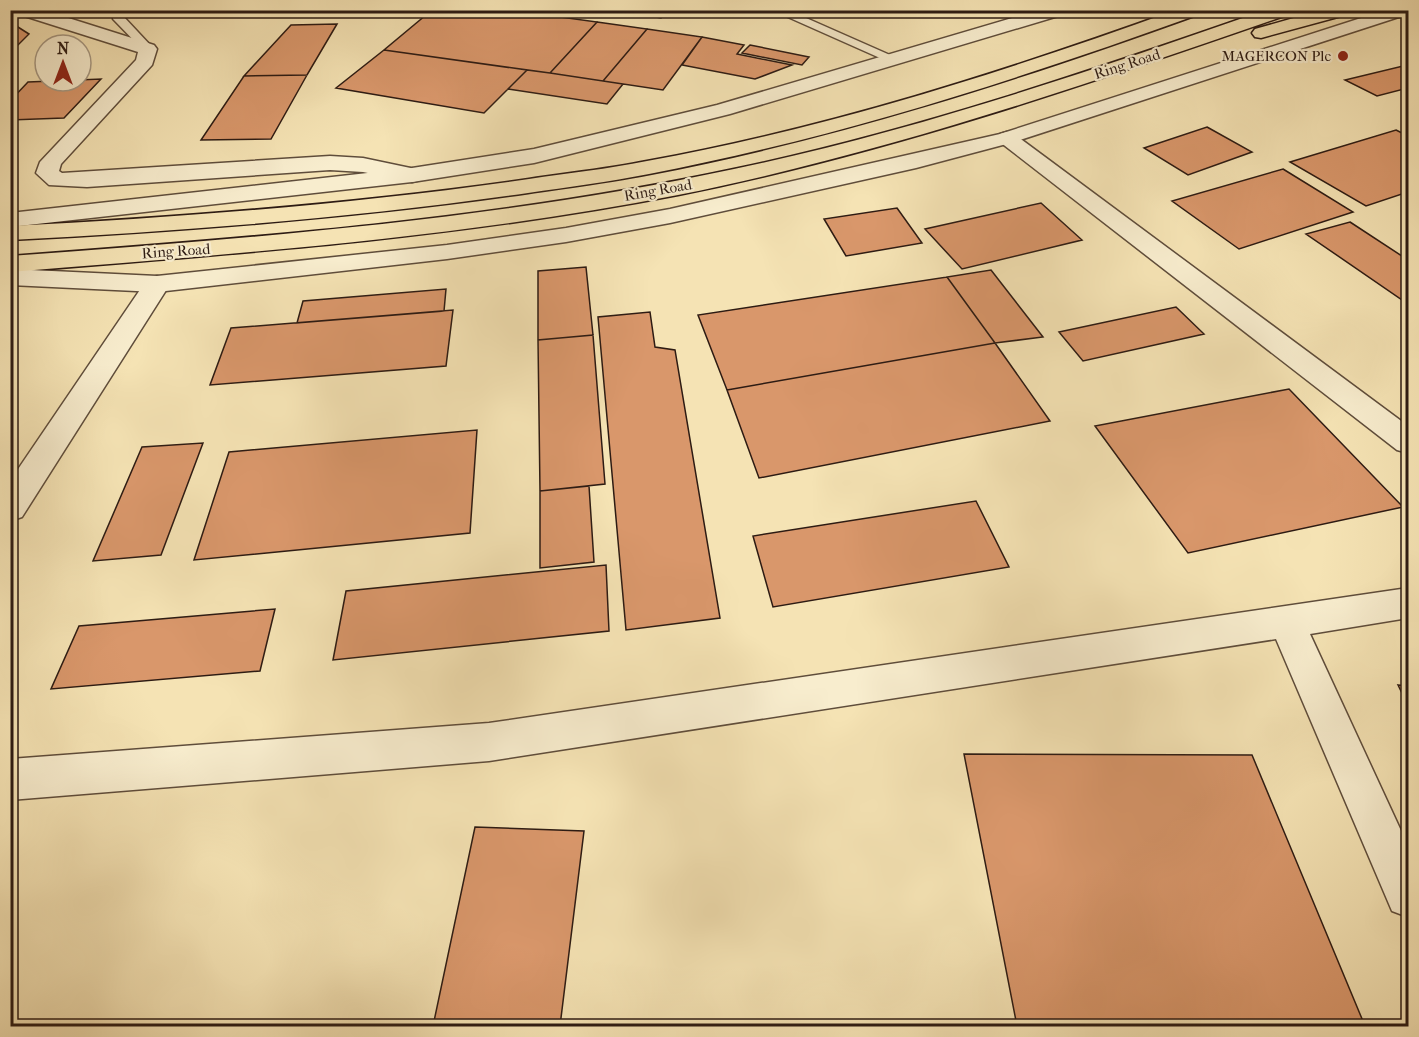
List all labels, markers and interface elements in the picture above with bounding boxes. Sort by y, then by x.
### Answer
north arrow [33,33,93,93]
text: N [57,39,70,58]
street label: Ring Road [1092,45,1163,83]
place label: MAGERCON Plc [1222,47,1331,65]
marker: MAGERCON Plc [1336,49,1350,63]
street label: Ring Road [623,175,694,205]
street label: Ring Road [141,240,212,262]

